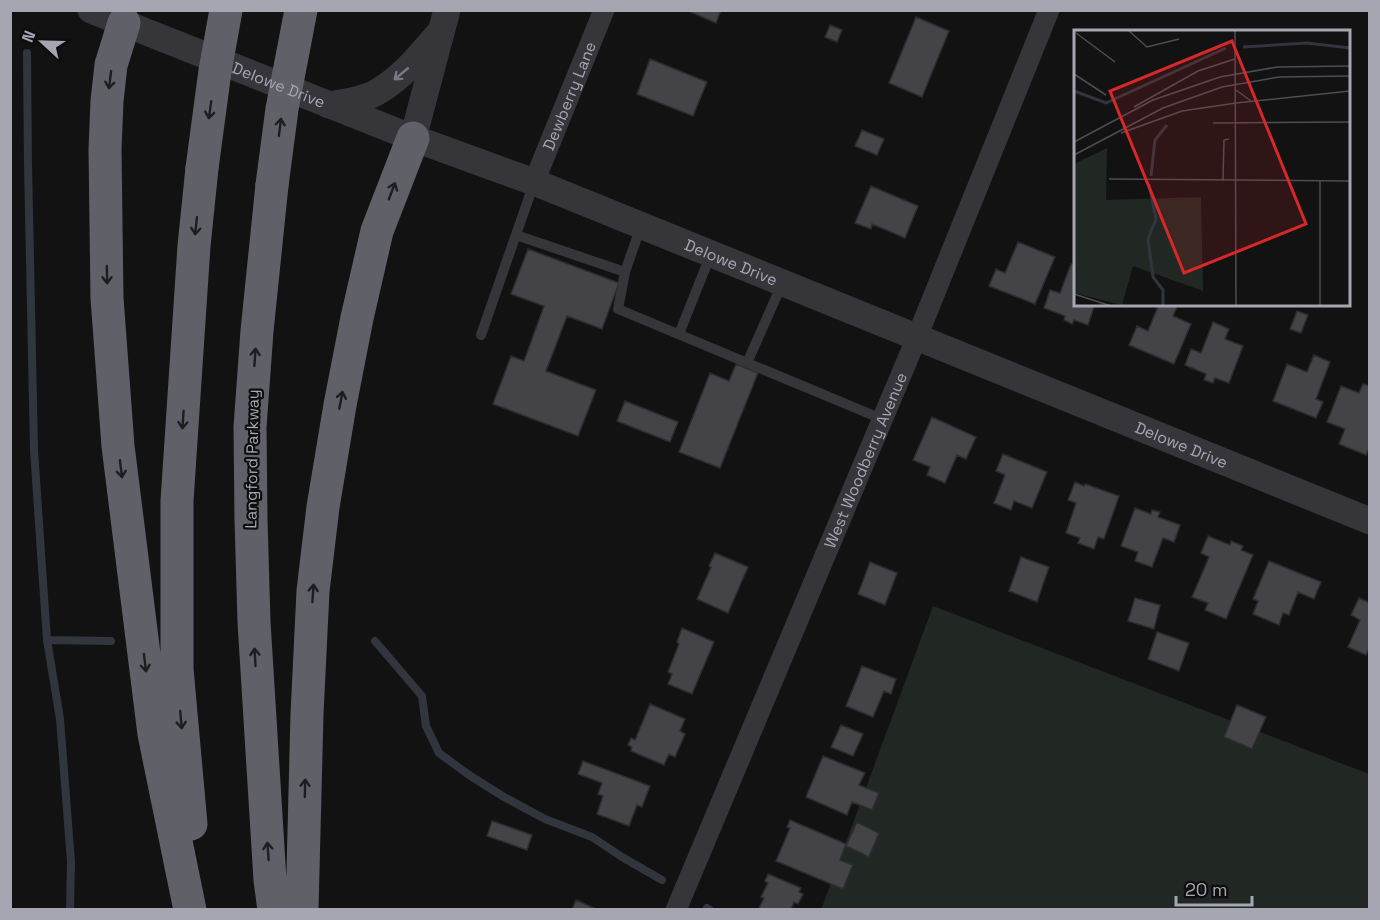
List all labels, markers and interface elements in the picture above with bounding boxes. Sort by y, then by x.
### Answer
north arrow [12,12,72,72]
text: N [17,28,40,45]
inset map [1074,30,1350,306]
street label: Dewberry Lane [538,38,601,153]
street label: Delowe Drive [229,57,328,113]
one-way arrow [394,67,409,81]
one-way arrow [104,70,115,89]
one-way arrow [204,99,215,119]
one-way arrow [275,118,286,138]
one-way arrow [387,183,398,201]
one-way arrow [190,216,201,235]
street label: Delowe Drive [682,234,781,290]
one-way arrow [101,264,113,284]
one-way arrow [250,347,261,367]
street label: West Woodberry Avenue [819,369,911,551]
street label: Langford Parkway [240,389,264,529]
one-way arrow [336,391,347,411]
one-way arrow [177,410,188,430]
street label: Delowe Drive [1132,416,1231,473]
one-way arrow [116,459,127,479]
one-way arrow [308,584,319,604]
one-way arrow [250,647,261,667]
one-way arrow [140,652,151,672]
one-way arrow [176,710,187,730]
one-way arrow [299,779,311,799]
one-way arrow [262,842,273,862]
scale bar [1176,869,1252,907]
text: 20 m [1185,878,1228,901]

